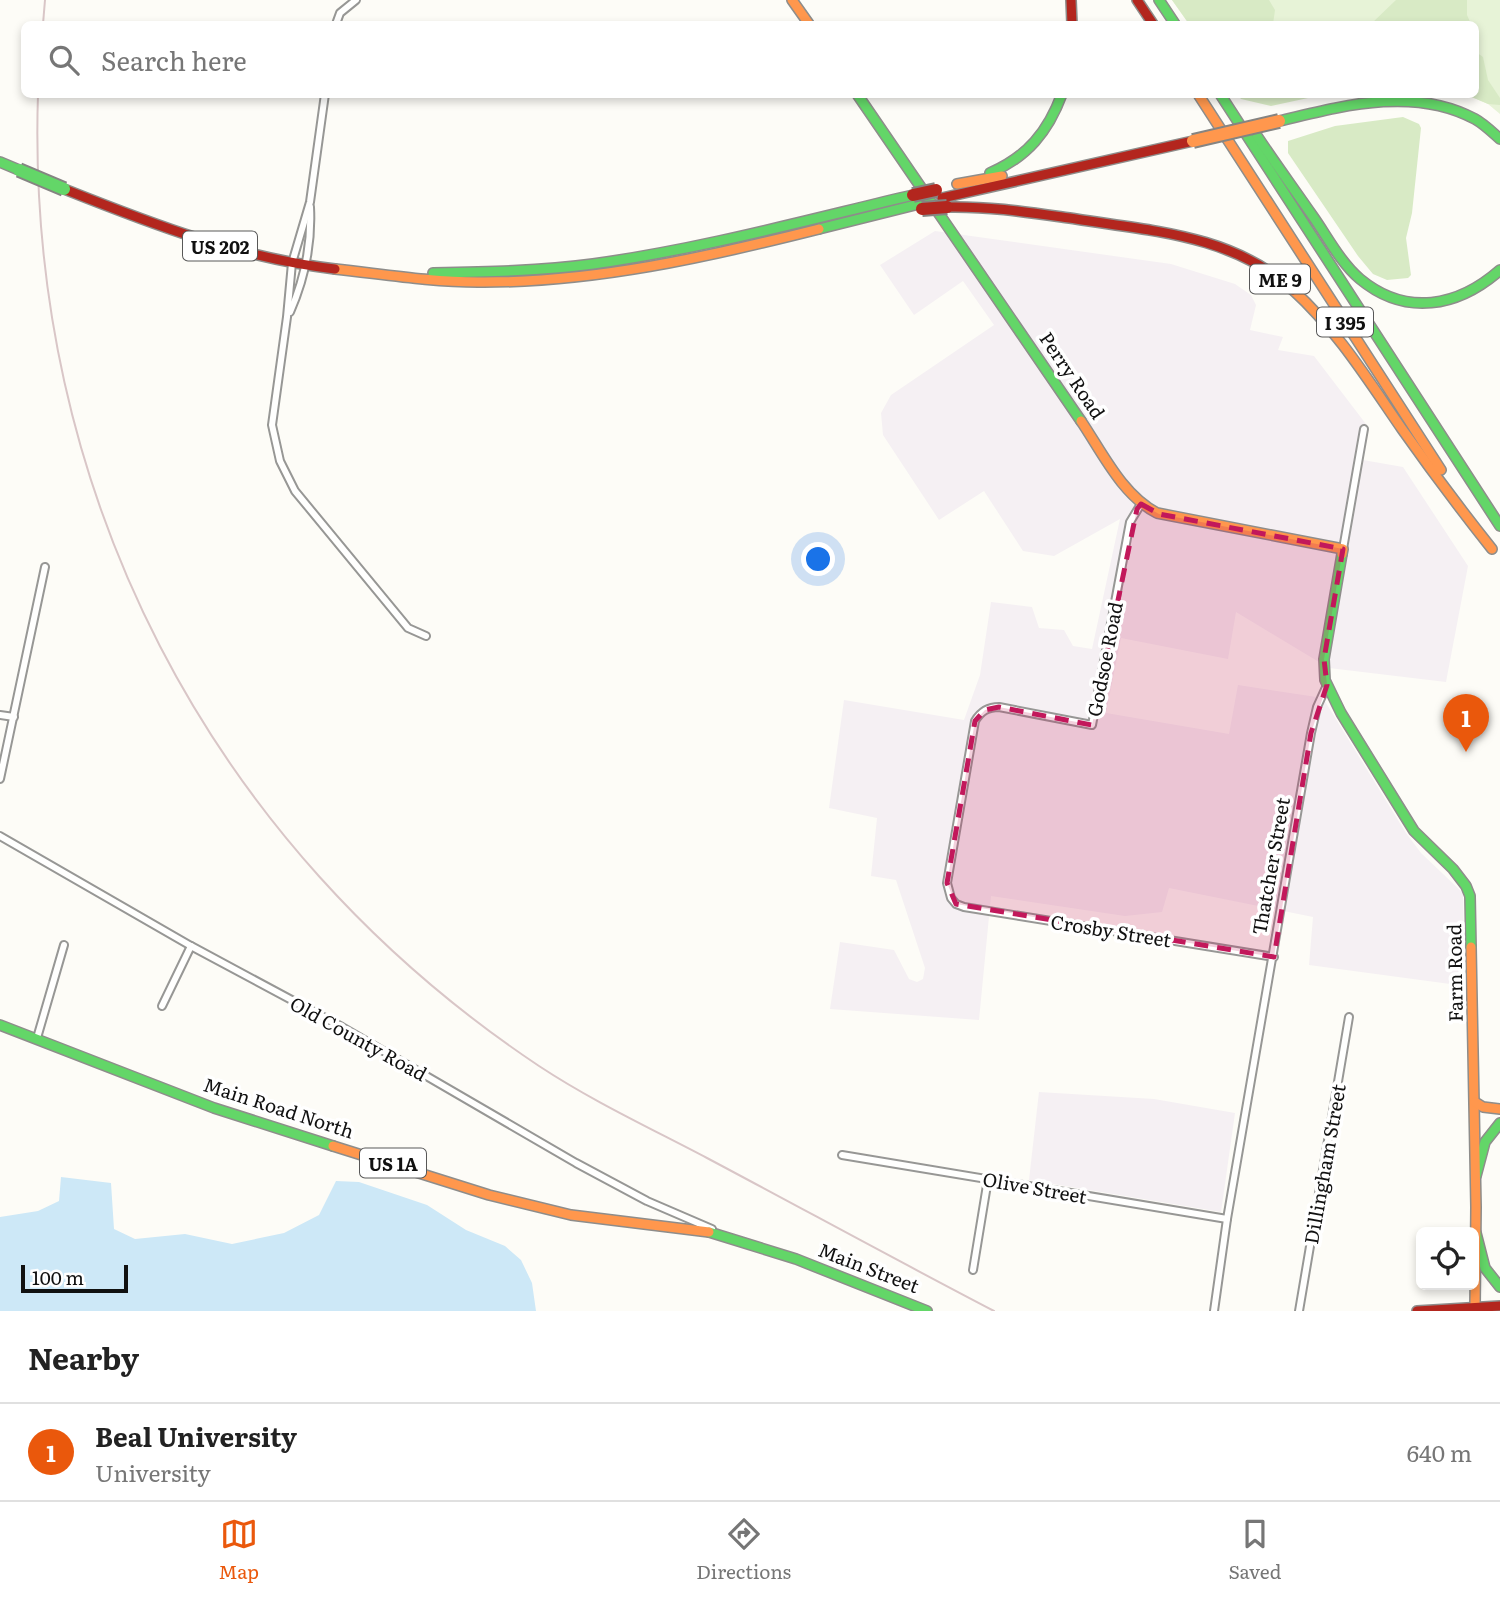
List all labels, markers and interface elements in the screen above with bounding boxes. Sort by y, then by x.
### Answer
search box [21,21,1479,98]
text: Search here [101,40,247,79]
icon: search [45,41,83,79]
road number: US 202 [183,232,257,260]
road number: ME 9 [1250,264,1310,293]
road number: I 395 [1317,308,1373,336]
street label: Perry Road [1033,326,1113,425]
your location [801,542,835,576]
street label: Godsoe Road [1079,599,1129,719]
pin: 1 [1443,694,1489,752]
street label: Thatcher Street [1244,795,1296,937]
street label: Crosby Street [1049,907,1173,953]
street label: Farm Road [1439,923,1469,1022]
street label: Old County Road [285,989,433,1087]
street label: Main Road North [200,1069,358,1145]
street label: Dillingham Street [1296,1081,1352,1246]
road number: US 1A [360,1148,426,1178]
street label: Olive Street [981,1164,1090,1210]
map controls [1416,1227,1479,1290]
button: locate [1416,1227,1479,1290]
street label: Main Street [815,1235,924,1299]
scale bar [21,1262,128,1294]
text: 100 m [32,1263,84,1291]
text: Nearby [28,1335,139,1379]
text: Beal University [95,1416,297,1455]
text: 1 [46,1435,56,1469]
text: 640 m [1407,1435,1472,1469]
text: University [95,1455,211,1489]
tab: Map [219,1515,259,1585]
tab: Directions [696,1515,791,1585]
tab: Saved [1228,1515,1281,1585]

